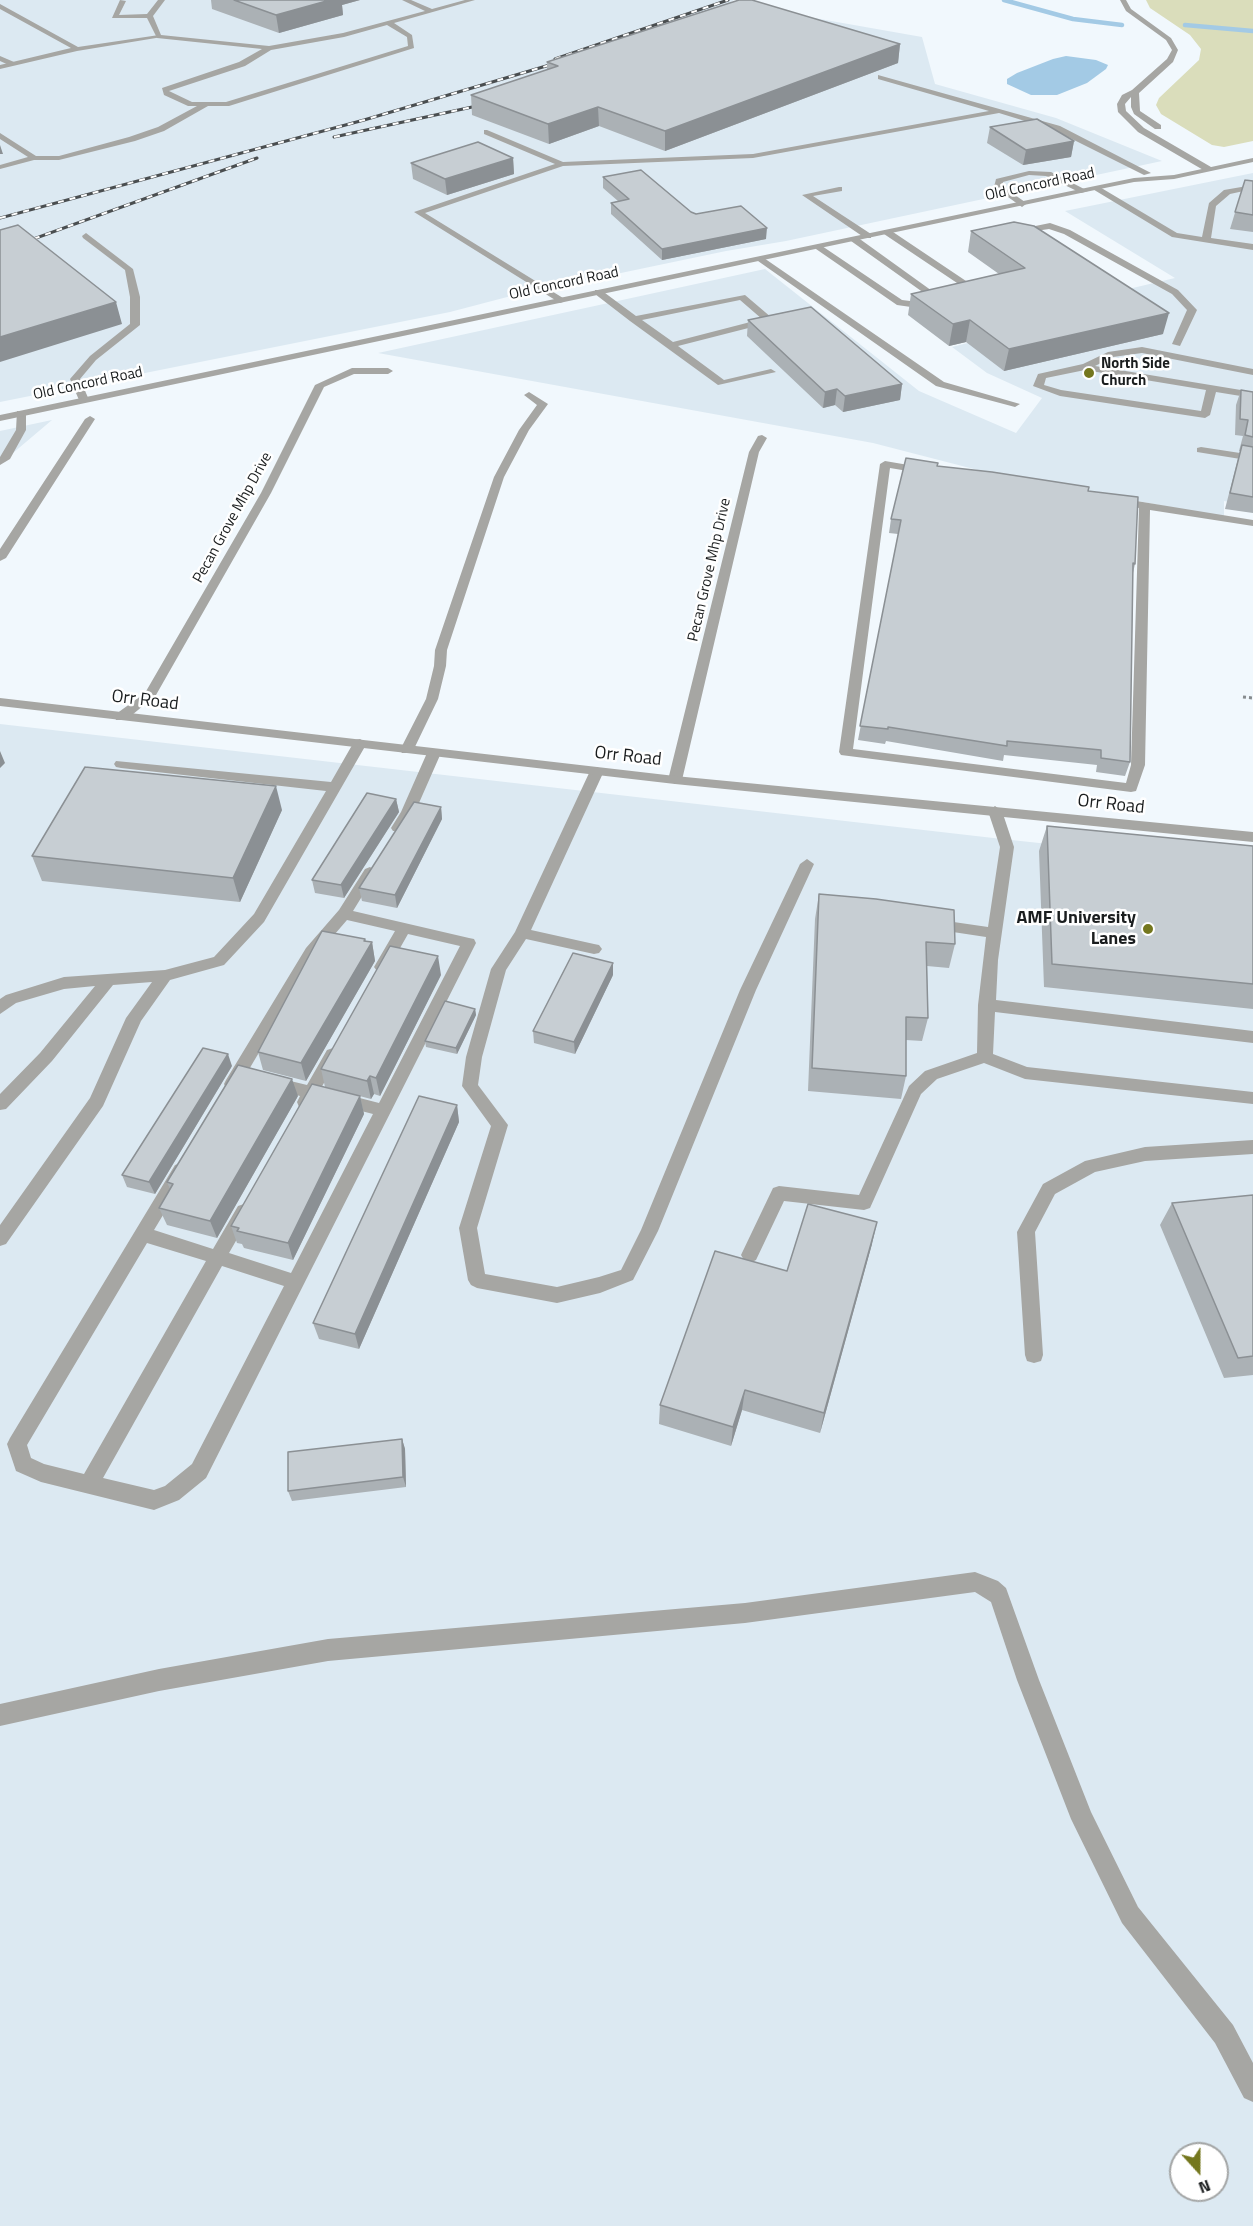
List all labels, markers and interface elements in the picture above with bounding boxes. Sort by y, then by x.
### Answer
street label: Old Concord Road [984,165,1096,205]
street label: Old Concord Road [508,264,620,304]
place label: North Side Church [1101,355,1170,390]
street label: Old Concord Road [32,364,144,404]
marker: North Side Church [1082,366,1096,380]
street label: Pecan Grove Mhp Drive [190,450,276,586]
street label: Pecan Grove Mhp Drive [685,497,735,643]
street label: Orr Road [110,686,180,716]
street label: Orr Road [593,743,663,771]
street label: Orr Road [1076,791,1146,819]
place label: AMF University Lanes [1017,908,1136,950]
marker: AMF University Lanes [1141,922,1155,936]
north arrow [1169,2142,1229,2202]
text: N [1195,2174,1214,2200]

